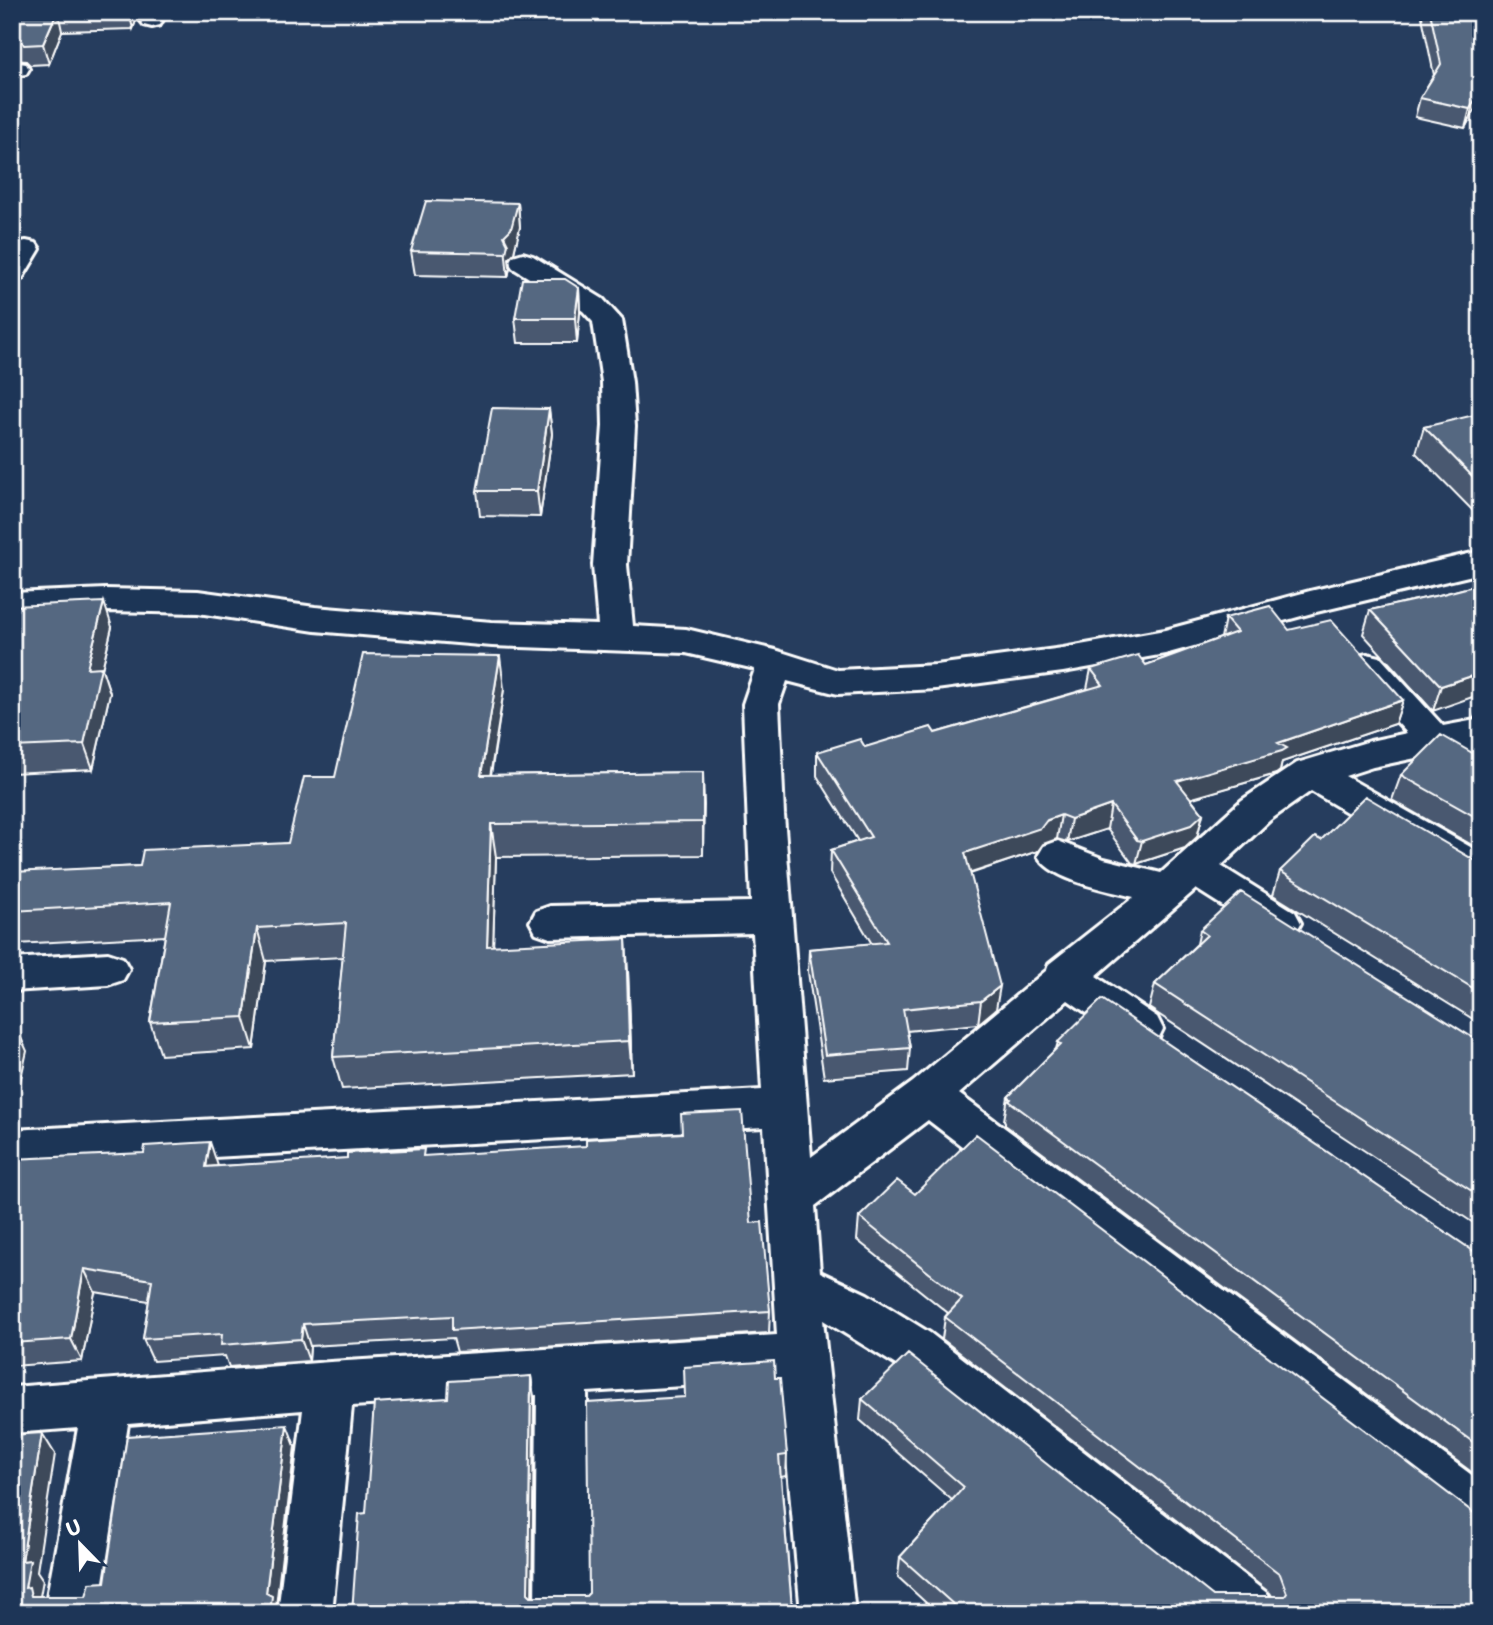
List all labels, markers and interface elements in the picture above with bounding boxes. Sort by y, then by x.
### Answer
north arrow [46,1510,116,1580]
text: U [61,1512,85,1543]

